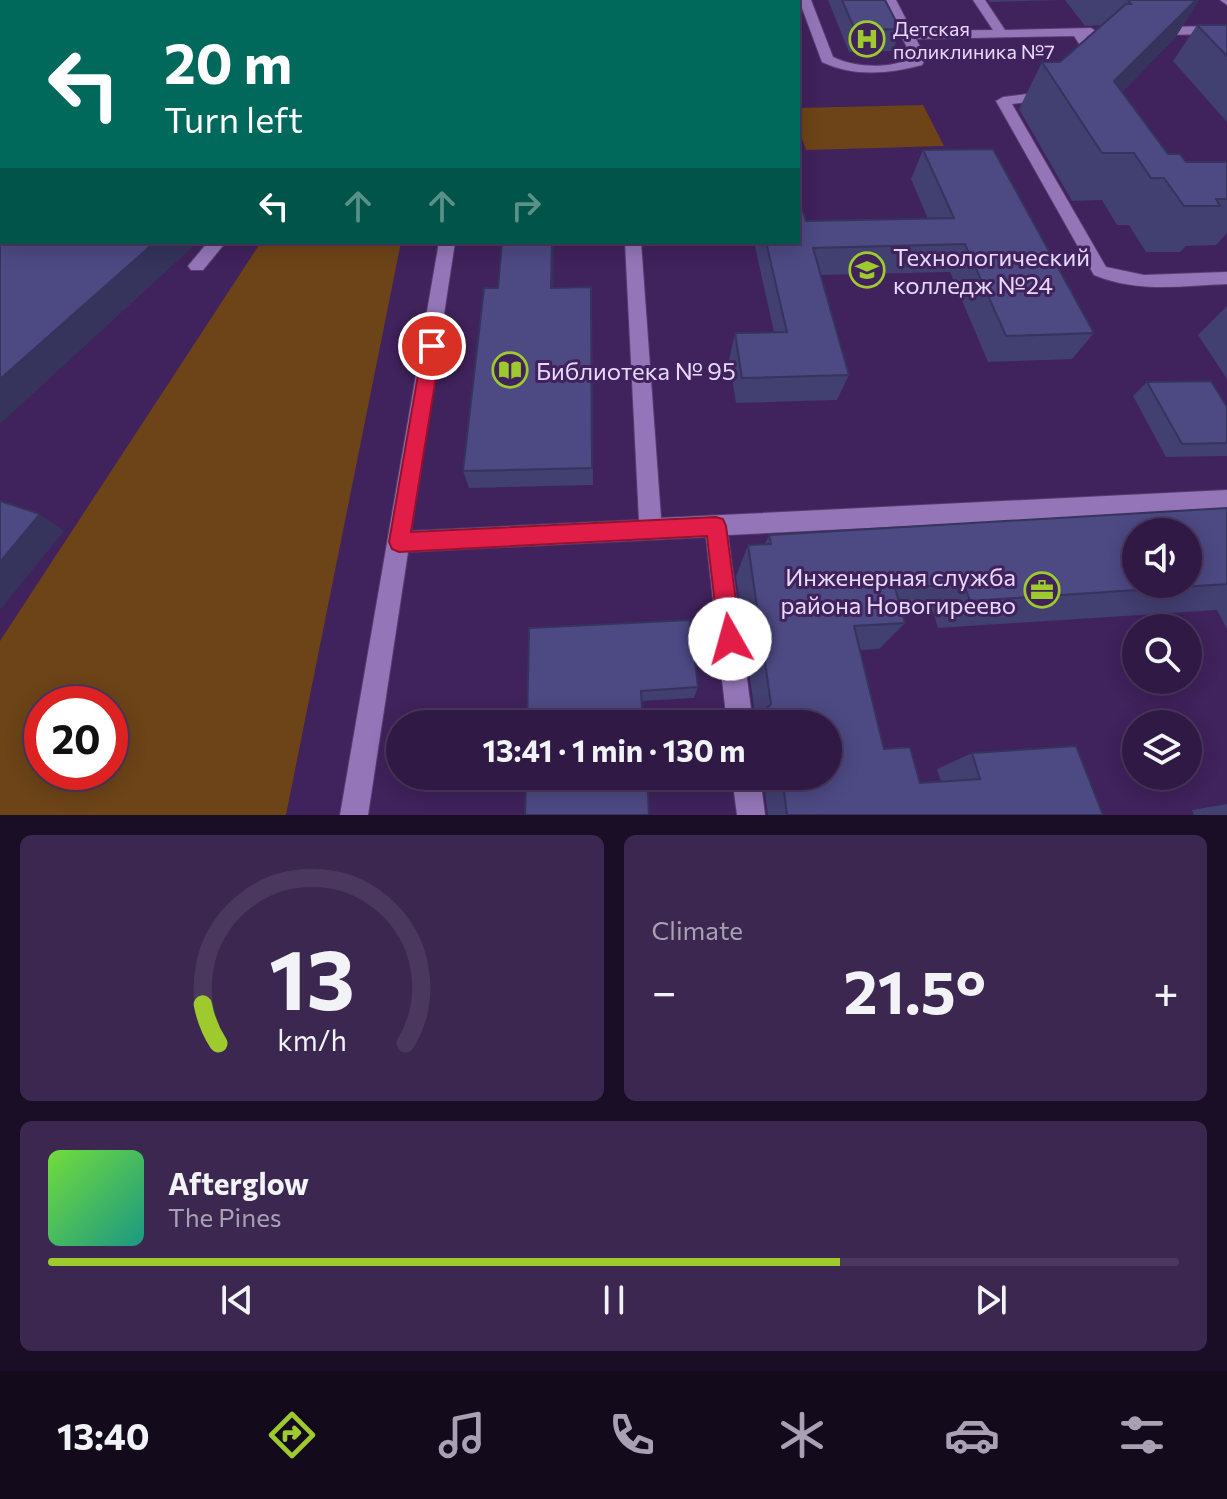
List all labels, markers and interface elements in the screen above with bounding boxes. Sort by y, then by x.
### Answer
place label: Детская поликлиника №7 [893,16,1055,63]
hospital icon: Детская поликлиника №7 [848,20,886,58]
text: 20 m [164,27,292,96]
icon: left [32,32,136,136]
text: Turn left [164,96,303,140]
icon: left [252,184,296,228]
icon: ahead [336,184,380,228]
icon: ahead [420,184,464,228]
icon: right [504,184,548,228]
place label: Технологический колледж №24 [893,242,1090,299]
school or university icon: Технологический колледж №24 [848,251,886,289]
pin [398,312,466,380]
icon: arrive [410,324,454,368]
library icon: Библиотека № 95 [491,351,529,389]
place label: Библиотека № 95 [536,356,736,385]
map controls [1122,518,1202,790]
button: sound [1122,518,1202,598]
place label: Инженерная служба района Новогиреево [781,562,1016,619]
office icon: Инженерная служба района Новогиреево [1023,571,1061,609]
position arrow [688,597,772,681]
button: search [1122,614,1202,694]
speed limit sign: 20 [24,686,128,790]
button: layers [1122,710,1202,790]
text: 13:41 · 1 min · 130 m [483,731,745,768]
text: Climate [652,914,743,945]
text: 13 [269,925,355,1027]
text: 21.5° [844,953,986,1026]
text: − [652,963,677,1017]
text: + [1153,963,1179,1017]
text: km/h [277,1022,347,1057]
text: Afterglow [168,1164,309,1201]
text: The Pines [168,1201,282,1232]
icon: previous [215,1278,259,1322]
icon: pause [592,1278,636,1322]
icon: next [969,1278,1013,1322]
icon: directions [264,1407,320,1463]
icon: music [434,1407,490,1463]
icon: phone [604,1407,660,1463]
icon: climate [774,1407,830,1463]
icon: car [944,1407,1000,1463]
icon: filters [1114,1407,1170,1463]
text: 13:40 [57,1413,150,1457]

